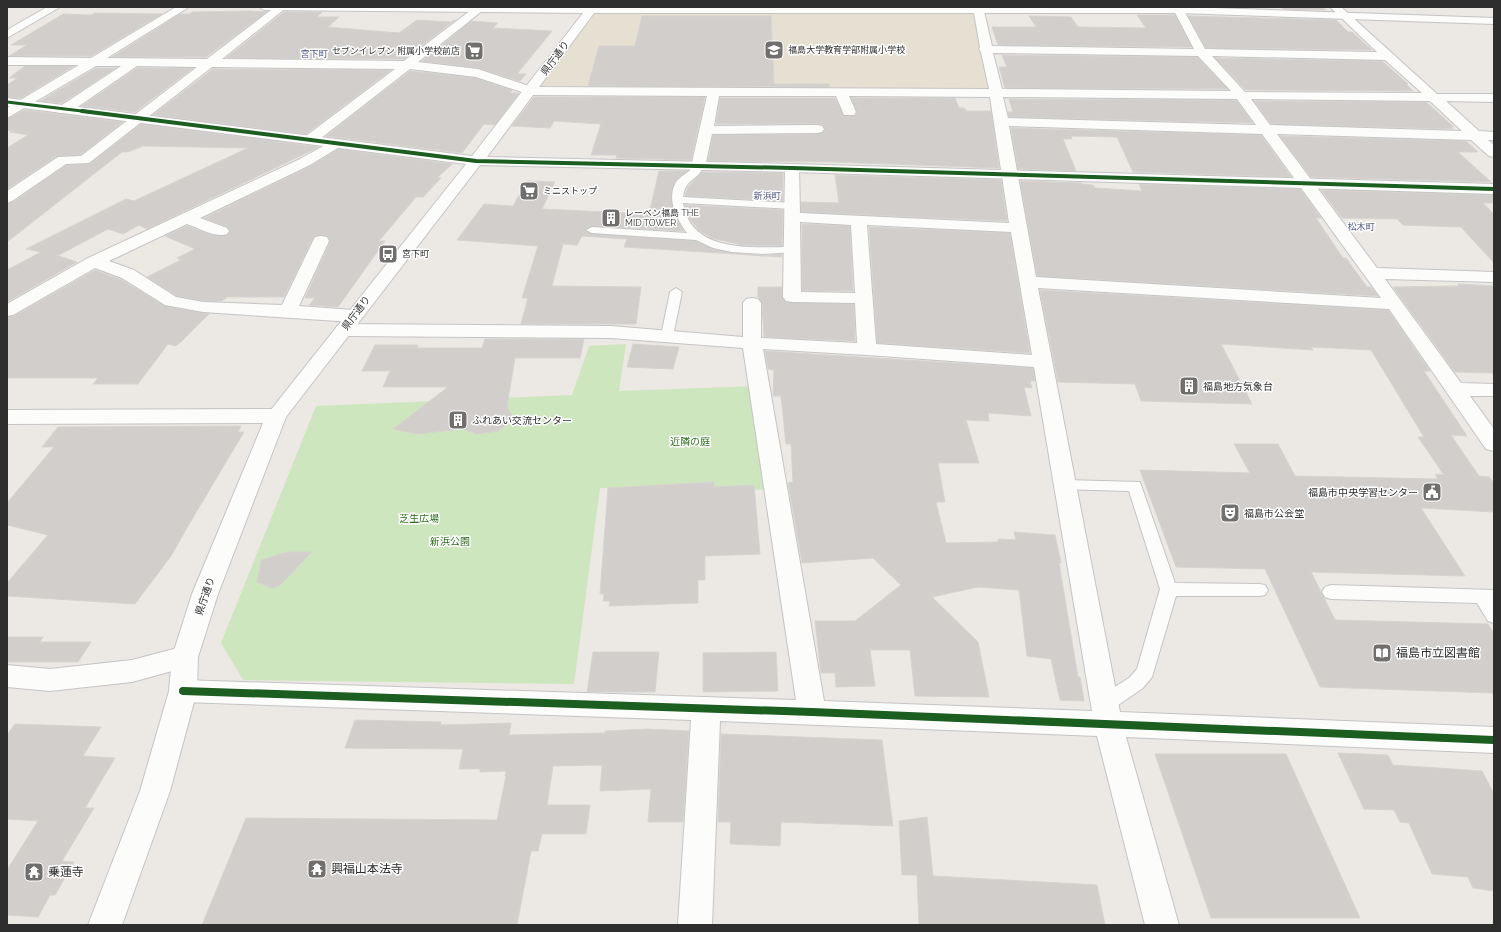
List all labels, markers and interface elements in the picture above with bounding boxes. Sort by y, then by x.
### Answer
street label: 県庁通り [539,39,571,77]
school or university icon: 福島大学教育学部附属小学校 [763,39,785,61]
supermarket icon: セブンイレブン 附属小学校前店 [463,40,485,62]
place label: 福島大学教育学部附属小学校 [788,45,905,55]
place label: セブンイレブン 附属小学校前店 [332,46,460,56]
district label: 宮下町 [300,49,328,59]
supermarket icon: ミニストップ [518,180,540,202]
place label: ミニストップ [543,186,597,196]
district label: 新浜町 [753,191,781,201]
building icon: レーベン福島 THE MID TOWER [600,207,622,229]
place label: レーベン福島 THE MID TOWER [625,208,699,228]
district label: 松木町 [1347,222,1375,232]
bus stop icon: 宮下町 [377,243,399,265]
place label: 宮下町 [402,249,429,259]
street label: 県庁通り [340,294,372,332]
building icon: 福島地方気象台 [1178,375,1200,397]
place label: 福島地方気象台 [1203,381,1273,392]
building icon: ふれあい交流センター [447,409,469,431]
place label: ふれあい交流センター [472,415,572,426]
park label: 近隣の庭 [670,436,710,447]
public building icon: 福島市中央学習センター [1421,481,1443,503]
place label: 福島市中央学習センター [1308,487,1418,498]
theatre icon: 福島市公会堂 [1219,502,1241,524]
place label: 福島市公会堂 [1244,508,1304,519]
park label: 芝生広場 [399,513,439,524]
park label: 新浜公園 [430,536,470,547]
street label: 県庁通り [193,575,217,617]
library icon: 福島市立図書館 [1371,642,1393,664]
place label: 福島市立図書館 [1396,646,1480,660]
temple icon: 興福山本法寺 [306,858,328,880]
temple icon: 乗蓮寺 [23,861,45,883]
place label: 興福山本法寺 [331,862,403,876]
place label: 乗蓮寺 [48,865,84,879]

